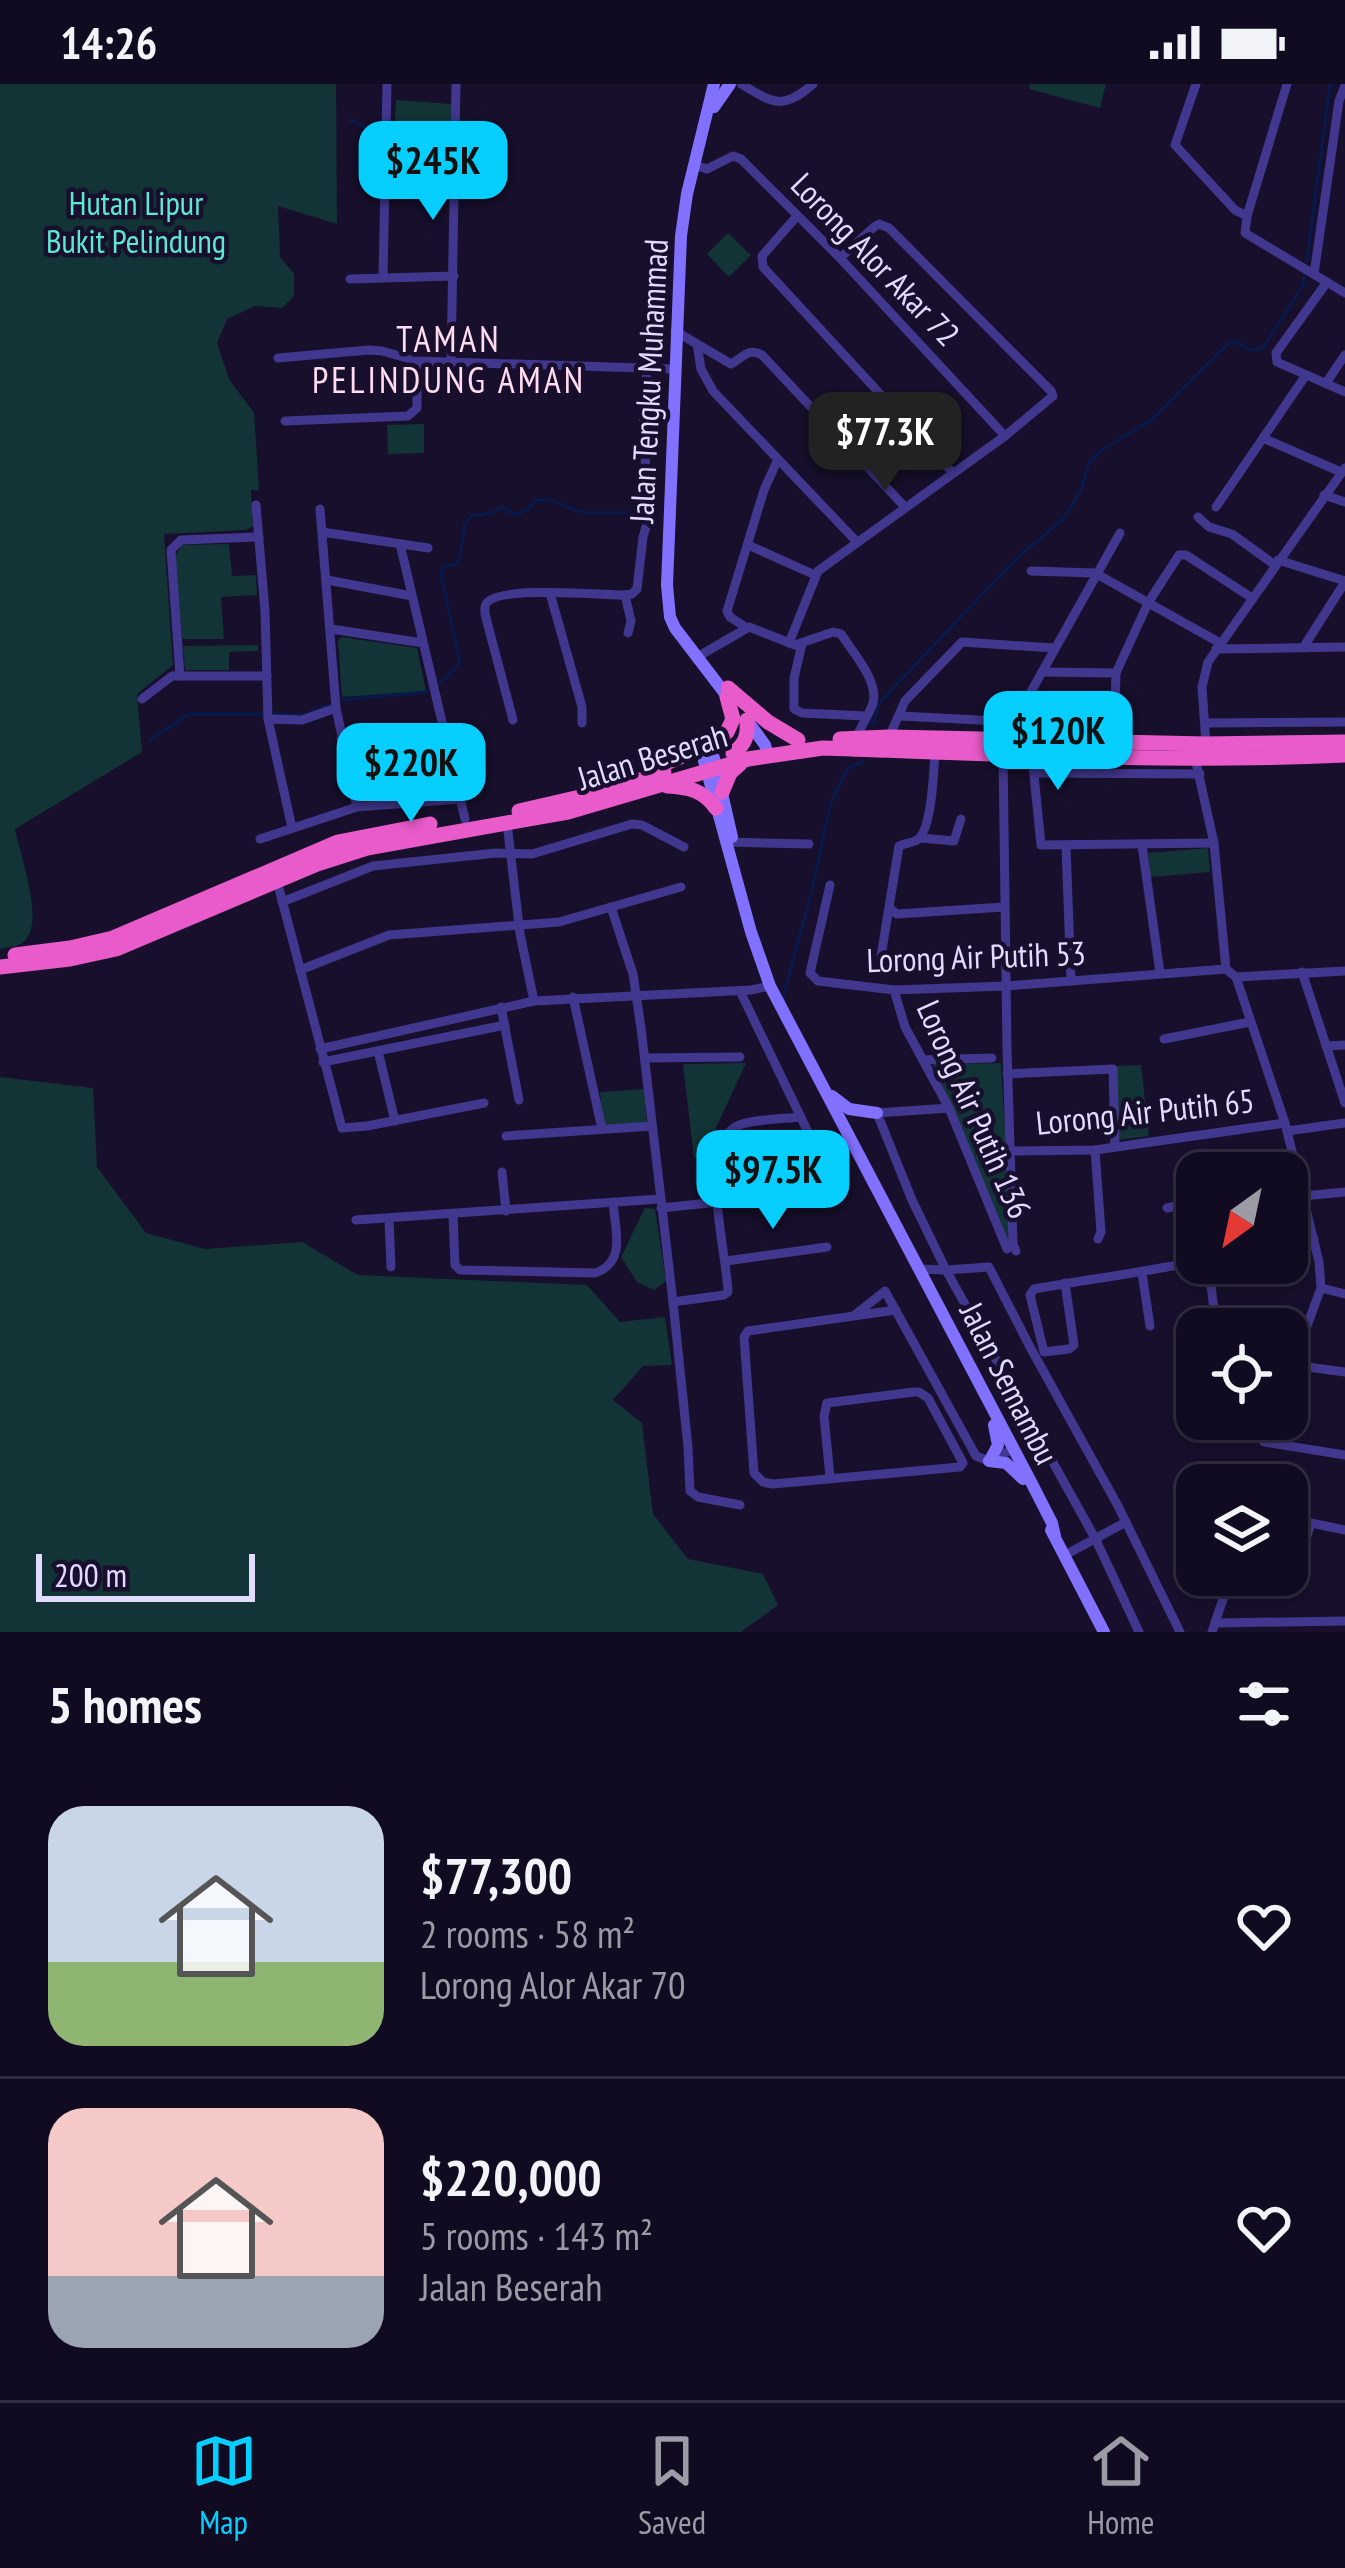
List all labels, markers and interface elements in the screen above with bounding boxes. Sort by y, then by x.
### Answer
text: 14:26 [60,13,157,71]
pin: $245K [349,121,517,223]
text: $245K [386,134,480,185]
street label: Lorong Alor Akar 72 [782,163,970,355]
park label: Hutan Lipur Bukit Pelindung [46,181,226,262]
street label: Jalan Tengku Muhammad [619,238,677,525]
district label: TAMAN PELINDUNG AMAN [312,315,586,403]
pin: $77.3K [787,392,983,494]
text: $77.3K [835,405,935,456]
pin: $120K [974,691,1142,793]
text: $120K [1011,704,1105,755]
street label: Jalan Beserah [571,713,732,799]
pin: $220K [327,723,495,825]
text: $220K [364,736,458,787]
street label: Lorong Air Putih 53 [866,931,1086,981]
street label: Lorong Air Putih 136 [908,993,1042,1225]
street label: Lorong Air Putih 65 [1034,1078,1256,1144]
pin: $97.5K [675,1130,871,1232]
text: $97.5K [723,1143,823,1194]
north arrow [1176,1152,1308,1284]
map controls [1176,1152,1308,1596]
street label: Jalan Semambu [950,1294,1069,1471]
button: locate [1176,1308,1308,1440]
button: layers [1176,1464,1308,1596]
scale bar [36,1548,255,1601]
text: 200 m [54,1553,127,1596]
text: 5 homes [48,1671,202,1737]
icon: filters [1231,1671,1297,1737]
text: $77,300 [420,1842,572,1908]
icon: home [144,1854,288,1998]
icon: heart [1231,1893,1297,1959]
text: 2 rooms · 58 m² [420,1908,635,1959]
text: Lorong Alor Akar 70 [420,1959,686,2010]
text: $220,000 [420,2144,602,2210]
icon: home [144,2156,288,2300]
icon: heart [1231,2195,1297,2261]
text: 5 rooms · 143 m² [420,2210,653,2261]
text: Jalan Beserah [420,2261,602,2312]
tab: Map [191,2428,257,2543]
tab: Saved [638,2428,706,2543]
tab: Home [1087,2428,1154,2543]

